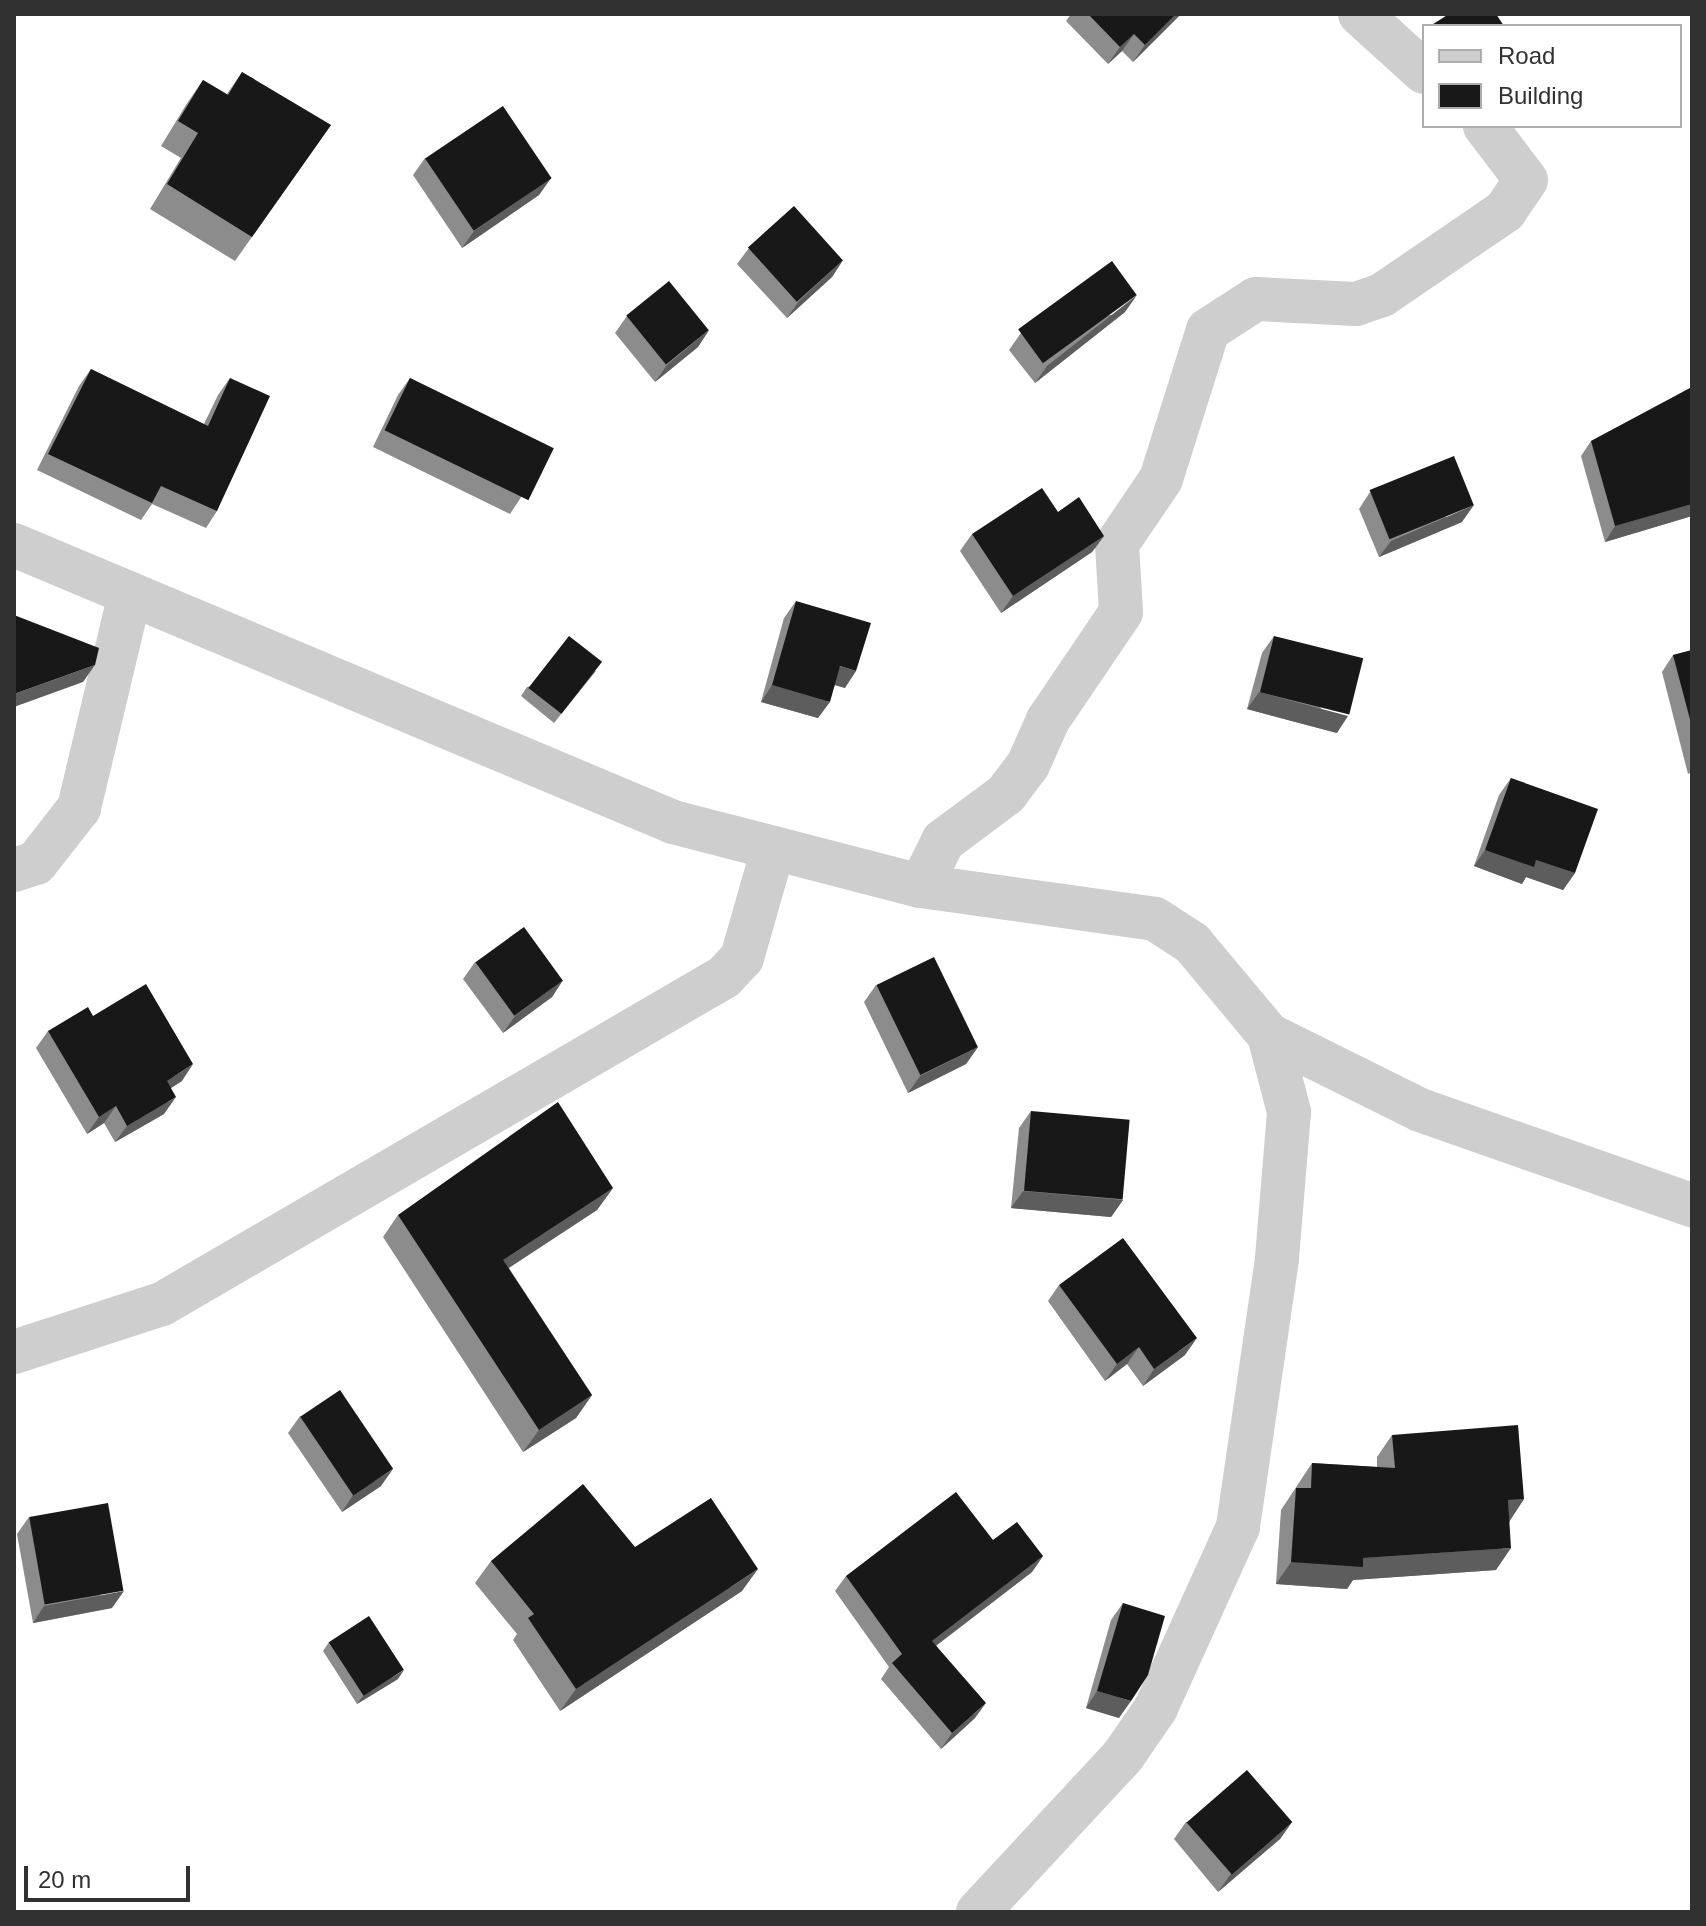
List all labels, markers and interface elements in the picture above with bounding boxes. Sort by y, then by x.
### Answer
legend [1422,24,1682,128]
text: Road [1498,42,1555,69]
text: Building [1498,82,1583,109]
scale bar [28,1850,194,1900]
text: 20 m [38,1866,91,1893]

